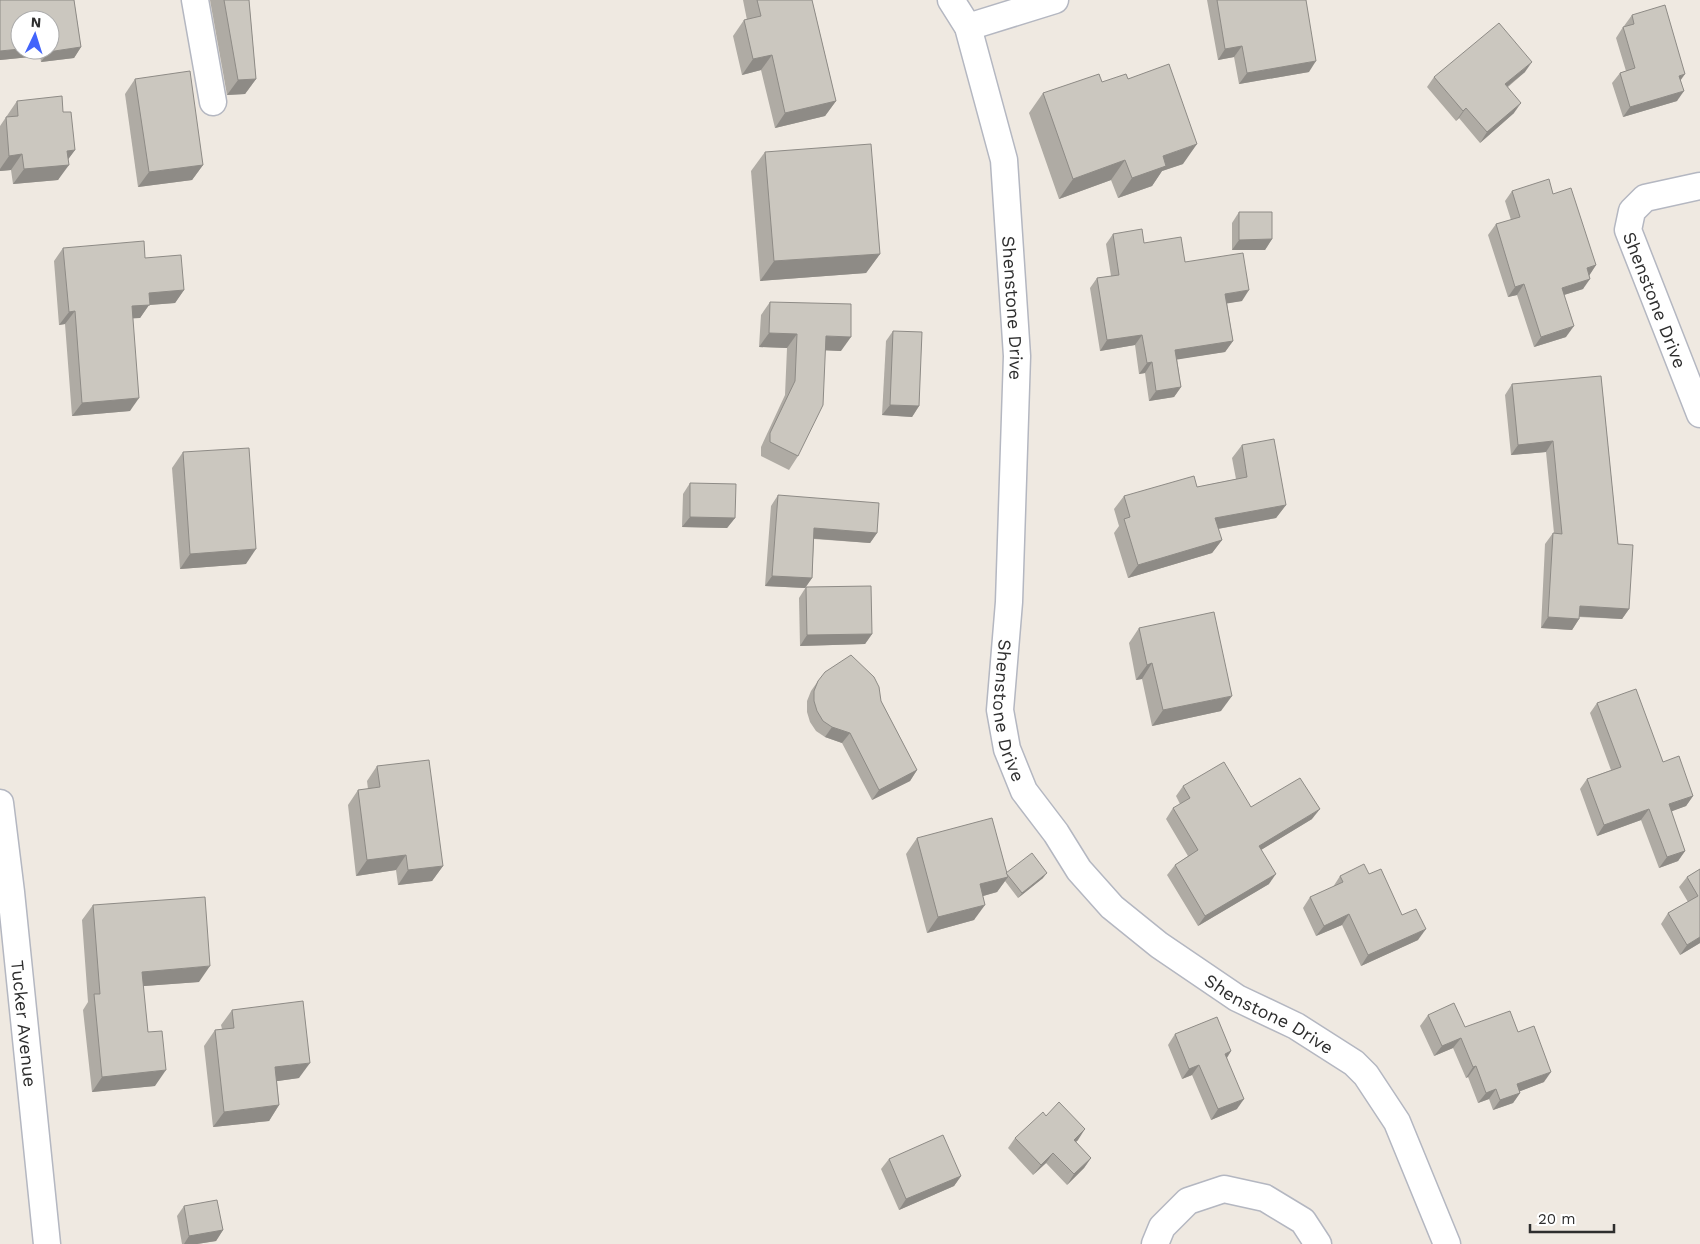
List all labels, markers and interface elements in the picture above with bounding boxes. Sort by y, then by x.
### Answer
north arrow [10,10,60,60]
text: N [30,14,42,30]
street label: Shenstone Drive [1619,229,1691,371]
street label: Shenstone Drive [999,235,1028,381]
street label: Shenstone Drive [989,638,1030,785]
street label: Tucker Avenue [8,959,41,1088]
street label: Shenstone Drive [1201,969,1338,1058]
scale bar [1530,1202,1614,1234]
text: 20 m [1538,1210,1576,1228]

